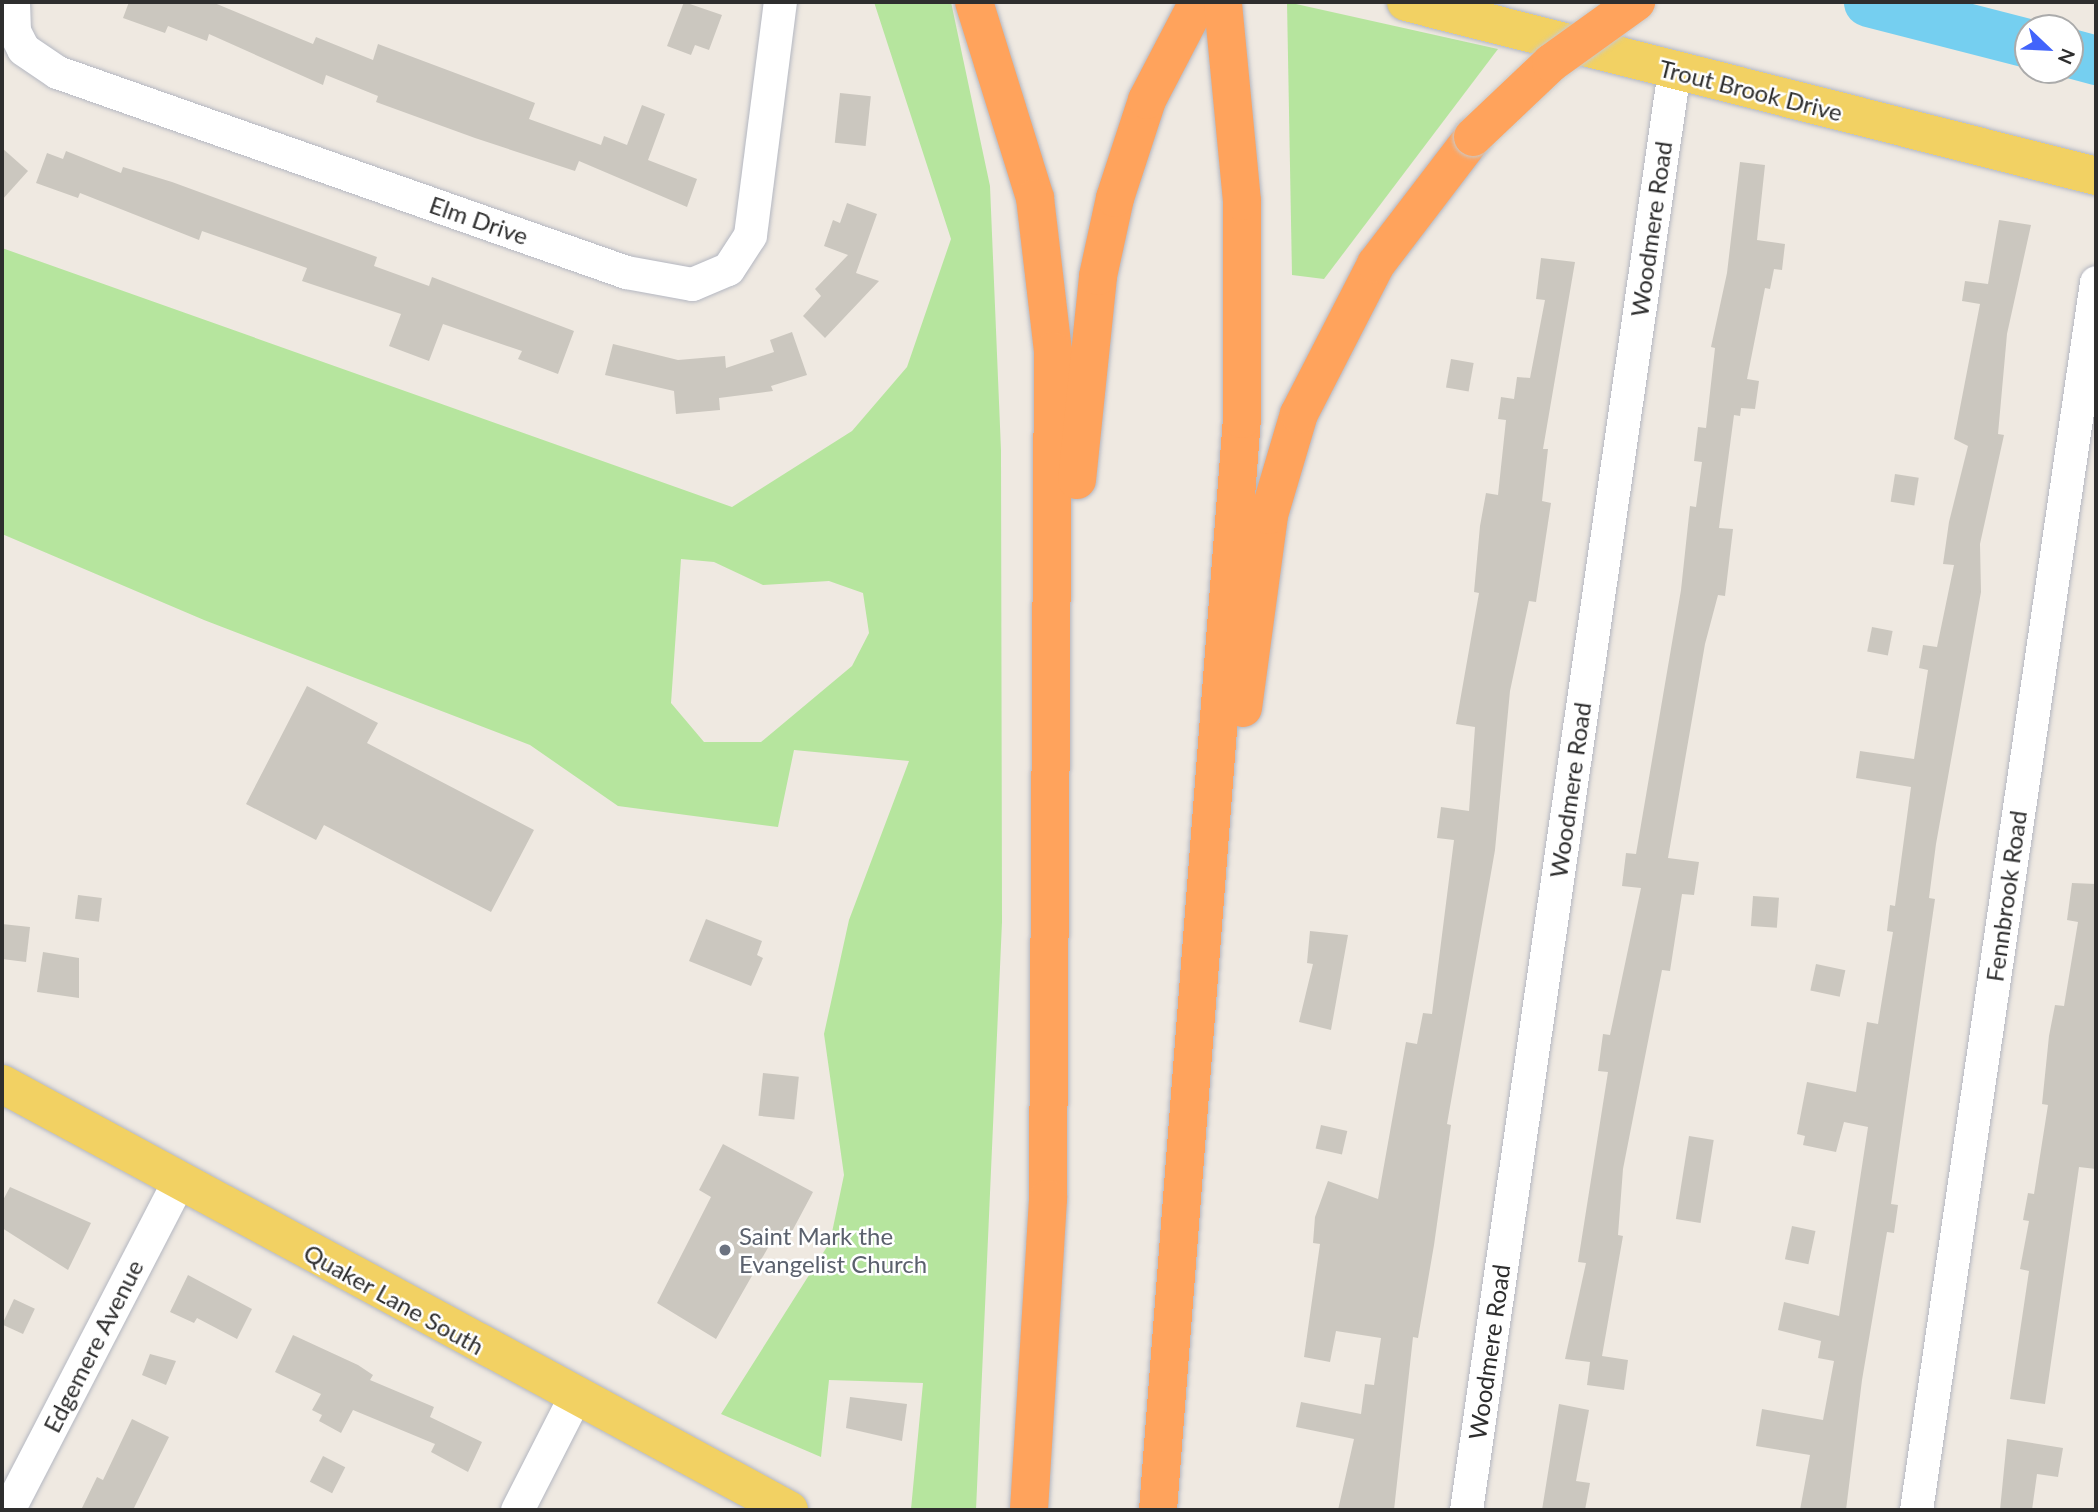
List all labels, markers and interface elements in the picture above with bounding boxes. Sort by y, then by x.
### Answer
north arrow [2014,14,2084,84]
text: N [2054,45,2080,68]
street label: Trout Brook Drive [1656,53,1846,127]
street label: Woodmere Road [1624,139,1678,319]
street label: Elm Drive [426,190,532,250]
street label: Woodmere Road [1543,700,1597,880]
street label: Fennbrook Road [1980,809,2032,983]
place label: Saint Mark the Evangelist Church [739,1222,927,1278]
street label: Quaker Lane South [299,1237,489,1361]
marker: Saint Mark the Evangelist Church [717,1242,733,1258]
street label: Edgemere Avenue [37,1255,149,1437]
street label: Woodmere Road [1462,1262,1516,1442]

